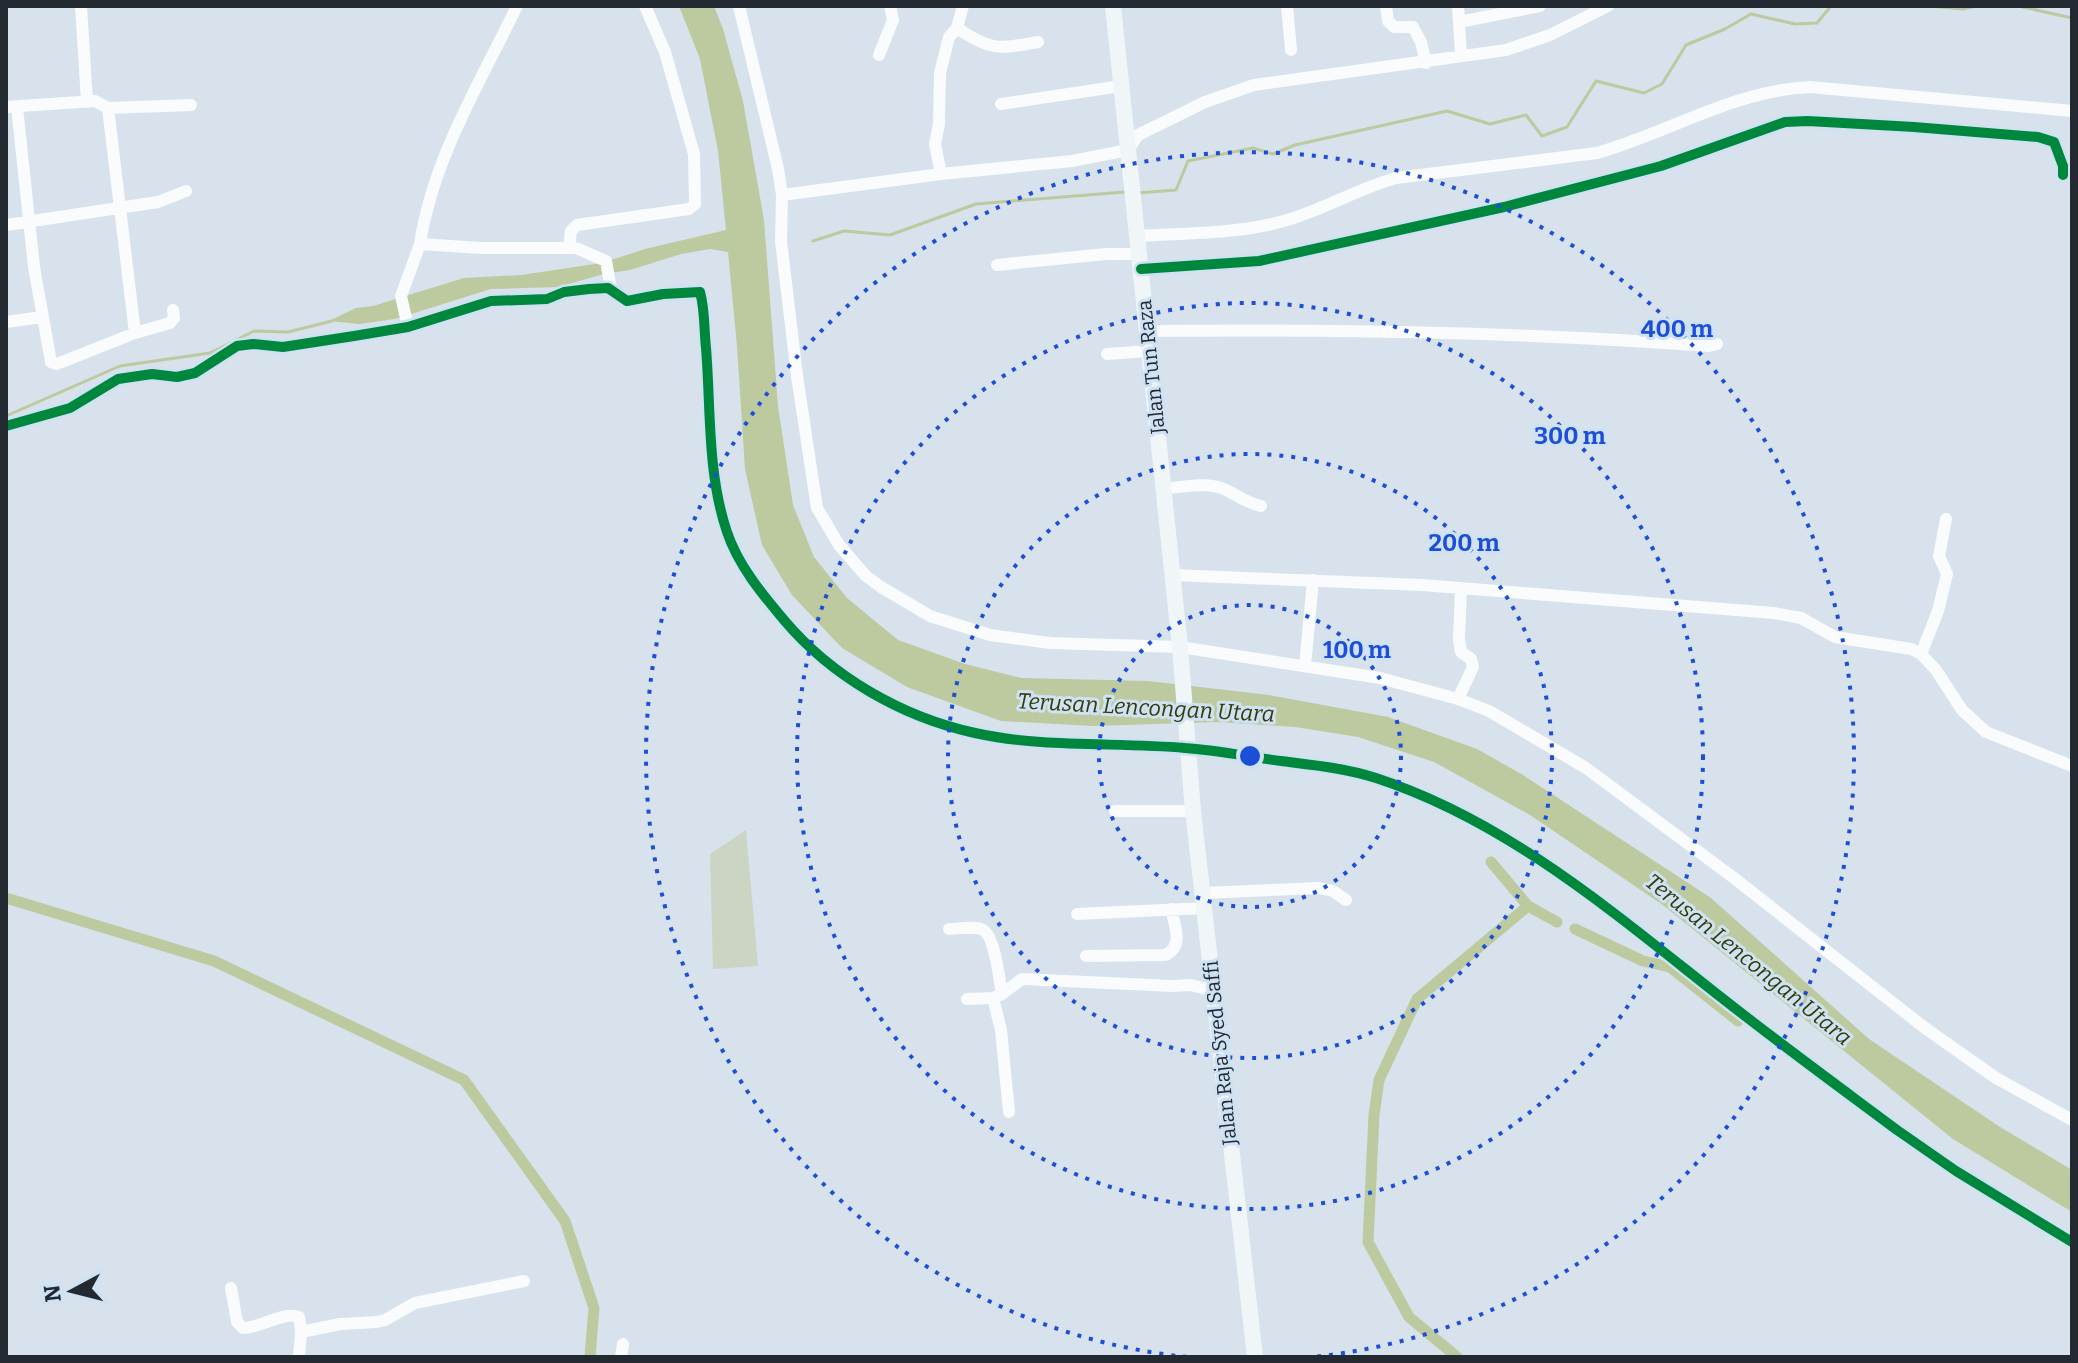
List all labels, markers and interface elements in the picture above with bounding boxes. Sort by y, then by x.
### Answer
street label: Jalan Tun Raza [1132,299,1170,436]
text: 400 m [1641,315,1713,343]
text: 300 m [1534,422,1606,450]
text: 200 m [1428,529,1500,557]
text: 100 m [1323,636,1391,664]
water label: Terusan Lencongan Utara [1017,687,1275,728]
centre of rings [1236,742,1264,770]
water label: Terusan Lencongan Utara [1640,868,1857,1051]
street label: Jalan Raja Syed Saffi [1198,959,1243,1147]
north arrow [32,1251,112,1331]
text: N [38,1283,67,1303]

